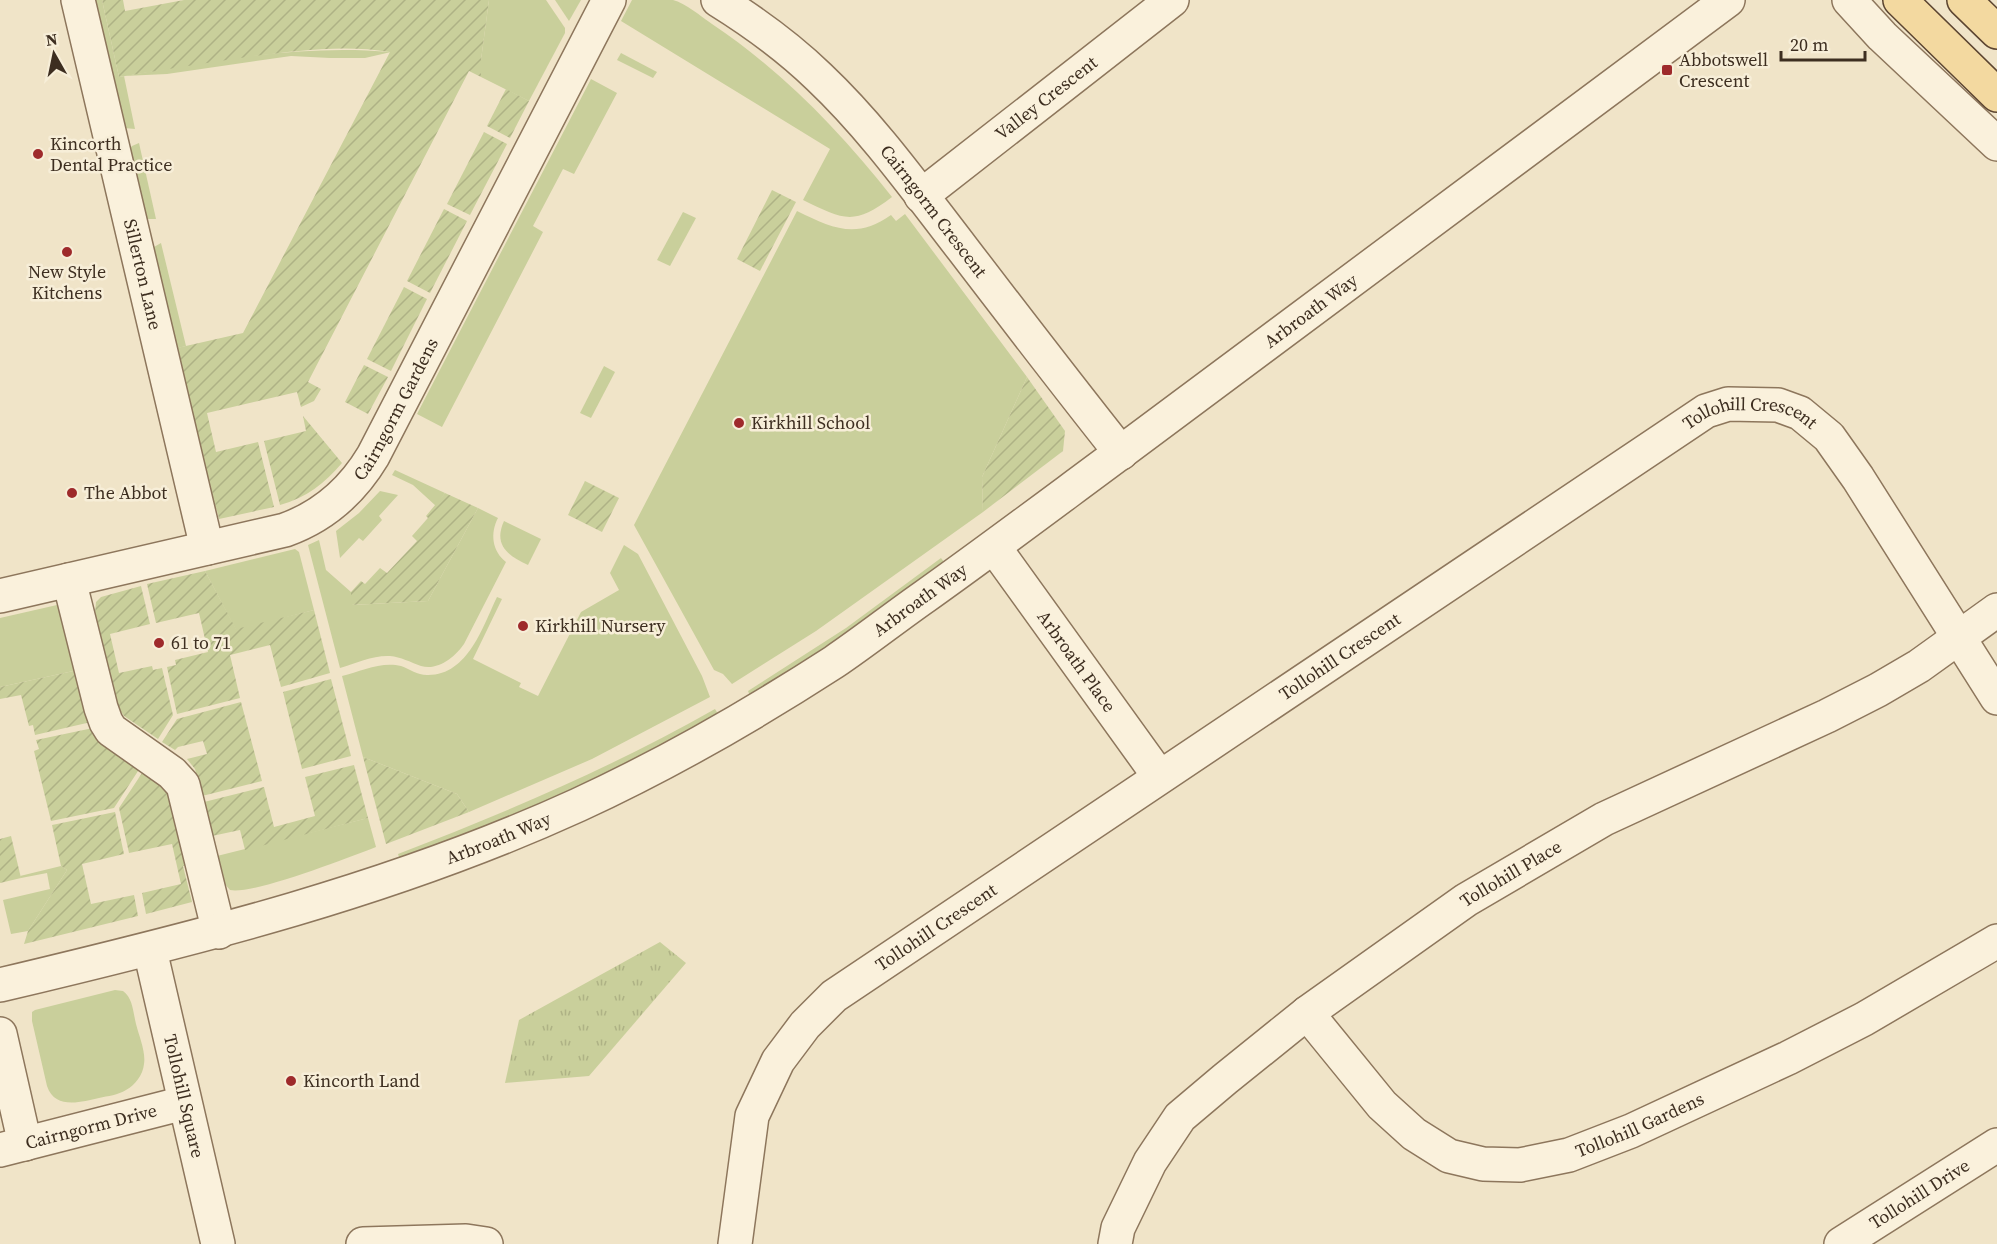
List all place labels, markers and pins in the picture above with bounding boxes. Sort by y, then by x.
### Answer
place label: Abbotswell Crescent [1679,47,1768,93]
marker: Abbotswell Crescent [1660,63,1674,77]
place label: Kincorth Dental Practice [50,131,172,177]
marker: Kincorth Dental Practice [31,147,45,161]
marker: New Style Kitchens [60,245,74,259]
place label: New Style Kitchens [28,259,106,305]
place label: Kirkhill School [751,410,870,435]
marker: Kirkhill School [732,416,746,430]
place label: The Abbot [84,480,167,505]
marker: The Abbot [65,486,79,500]
place label: Kirkhill Nursery [535,613,666,638]
marker: Kirkhill Nursery [516,619,530,633]
place label: 61 to 71 [171,630,231,655]
marker: 61 to 71 [152,636,166,650]
place label: Kincorth Land [303,1068,420,1093]
marker: Kincorth Land [284,1074,298,1088]

